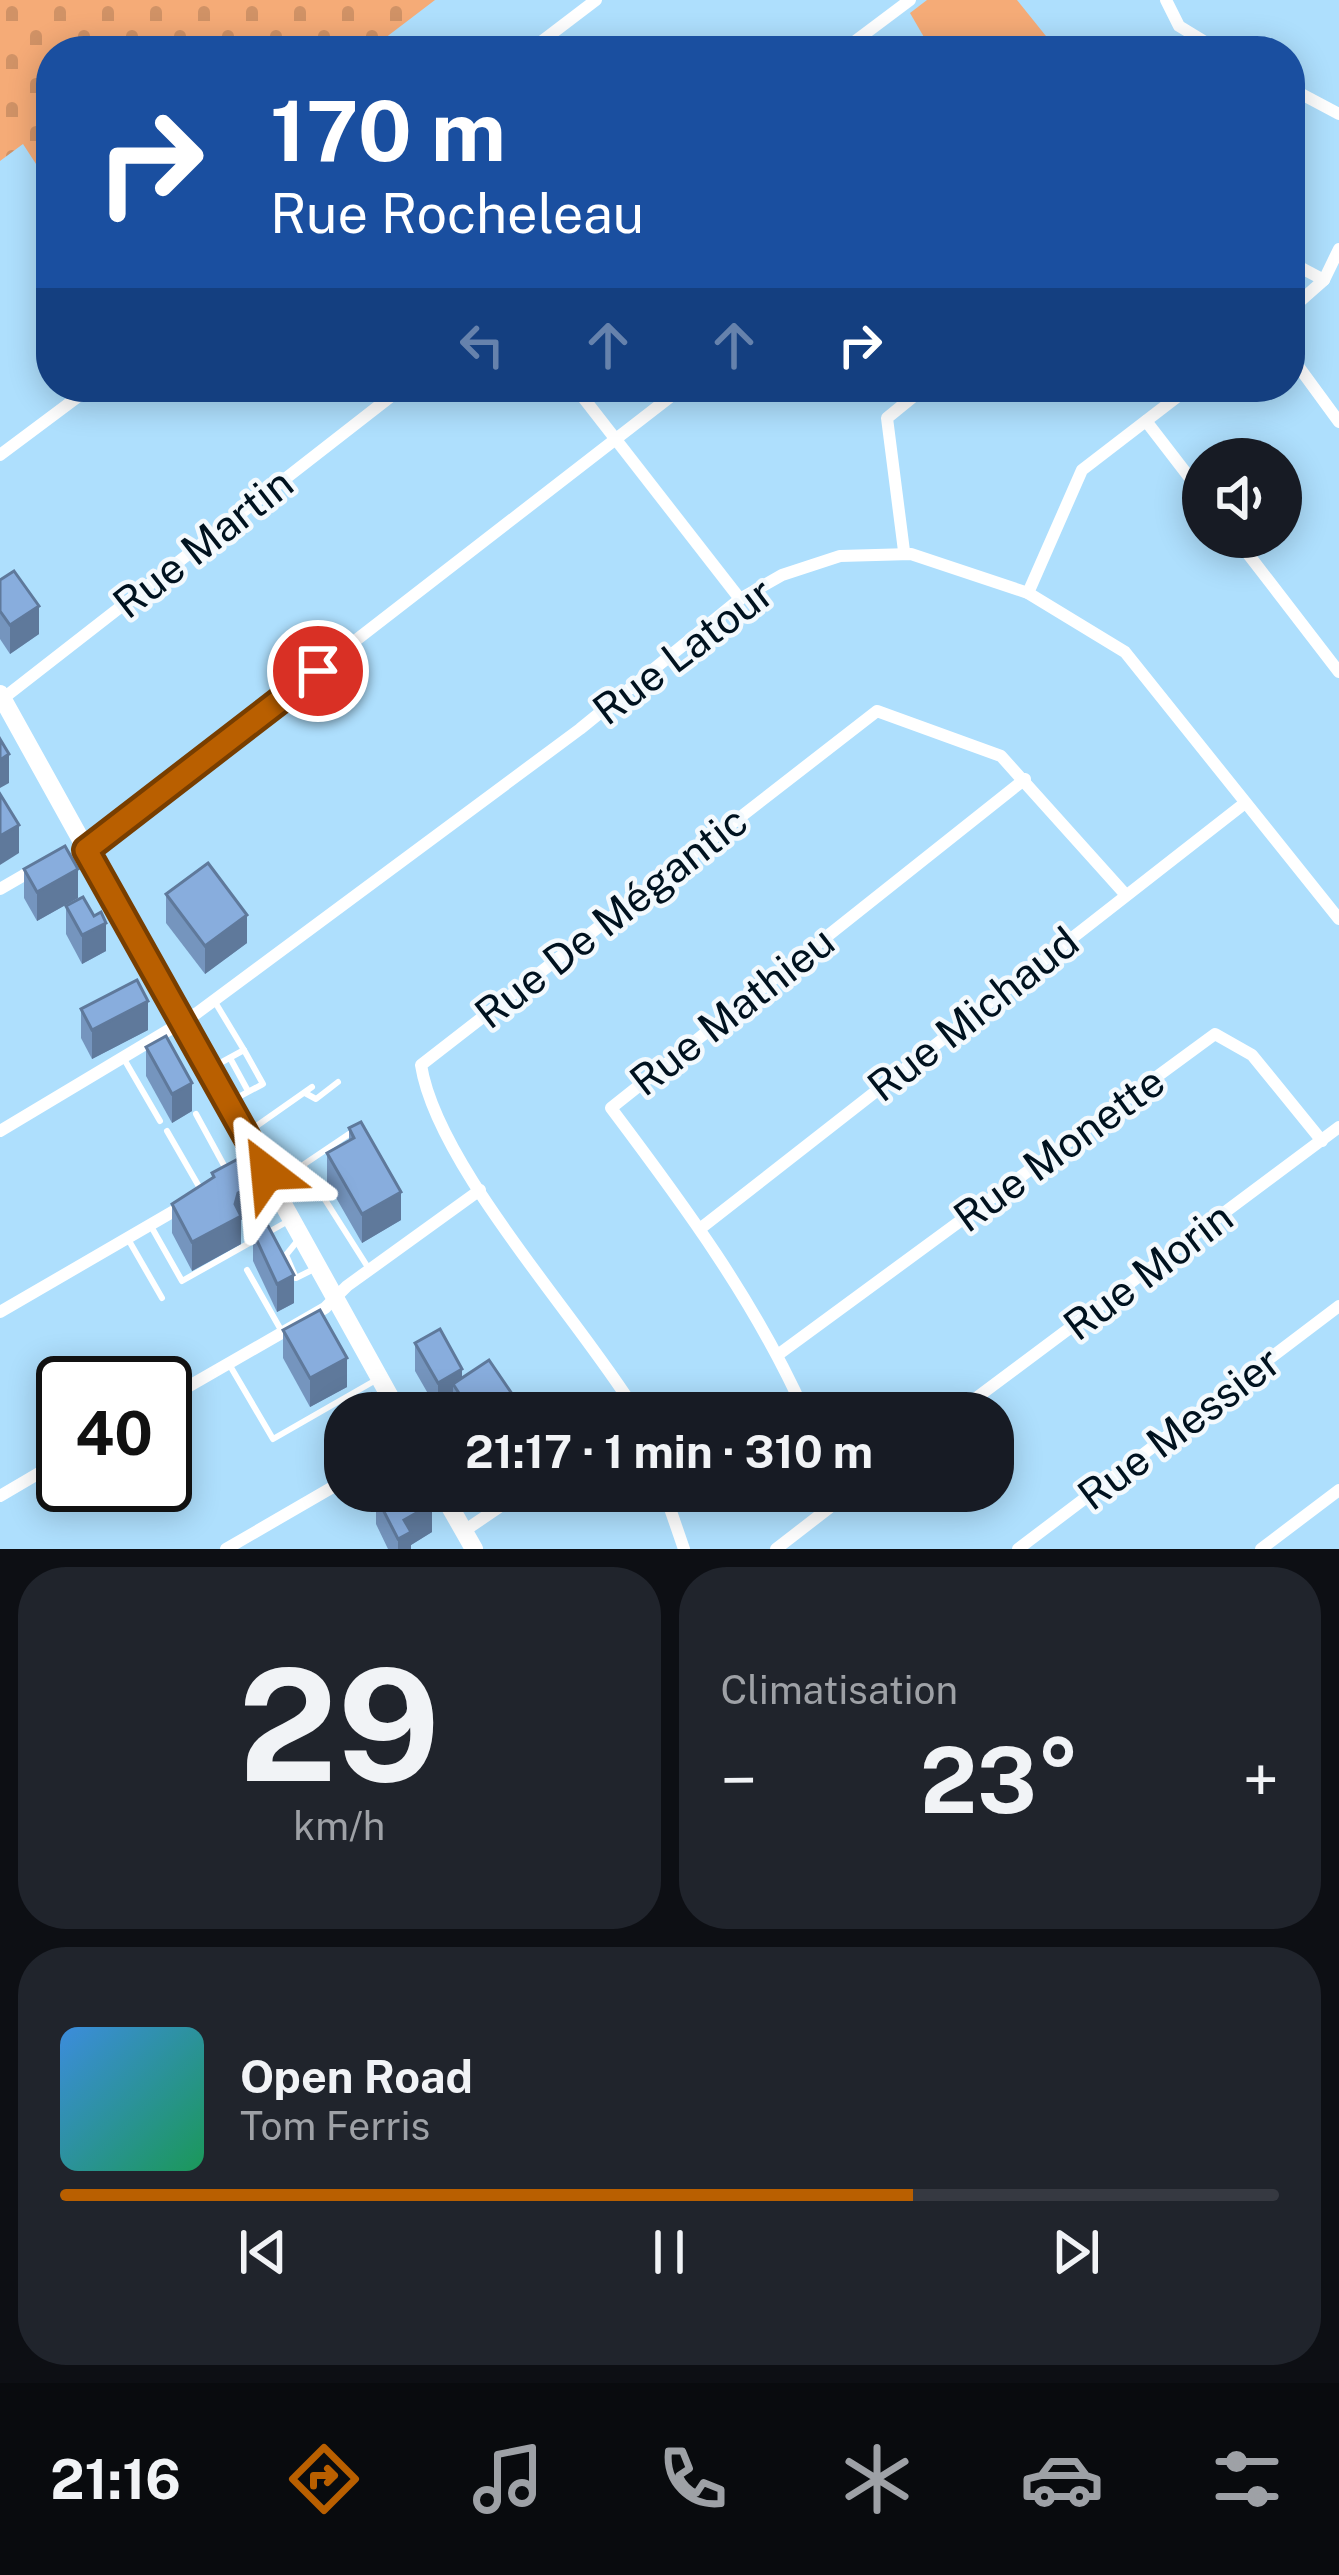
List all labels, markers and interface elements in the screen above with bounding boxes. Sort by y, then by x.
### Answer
text: 170 m [270,81,506,180]
icon: right [72,84,228,240]
text: Rue Rocheleau [270,182,644,245]
icon: left [449,312,515,378]
icon: ahead [575,312,641,378]
icon: ahead [701,312,767,378]
icon: right [827,312,893,378]
map controls [1182,438,1302,558]
button: sound [1182,438,1302,558]
street label: Rue Martin [103,458,302,628]
street label: Rue Latour [583,567,782,734]
pin [267,620,369,722]
icon: arrive [285,638,351,704]
street label: Rue De Mégantic [465,795,756,1038]
street label: Rue Mathieu [620,916,843,1105]
street label: Rue Michaud [858,916,1088,1111]
street label: Rue Monette [944,1056,1173,1241]
position arrow [204,1110,330,1236]
street label: Rue Morin [1054,1191,1242,1350]
street label: Rue Messier [1068,1336,1289,1519]
speed limit sign: 40 [36,1356,192,1512]
text: 21:17 · 1 min · 310 m [465,1425,873,1478]
text: 29 [238,1633,440,1816]
text: Climatisation [721,1667,958,1713]
text: 23° [920,1727,1080,1833]
text: − [721,1741,757,1819]
text: + [1242,1741,1279,1819]
text: km/h [293,1803,385,1849]
text: Open Road [240,2050,473,2103]
text: Tom Ferris [240,2103,430,2149]
icon: previous [230,2219,296,2285]
icon: pause [636,2219,702,2285]
icon: next [1043,2219,1109,2285]
icon: directions [282,2437,366,2521]
icon: music [466,2437,550,2521]
icon: phone [651,2437,735,2521]
icon: climate [835,2437,919,2521]
icon: car [1020,2437,1104,2521]
icon: filters [1205,2437,1289,2521]
text: 21:16 [50,2448,181,2511]

